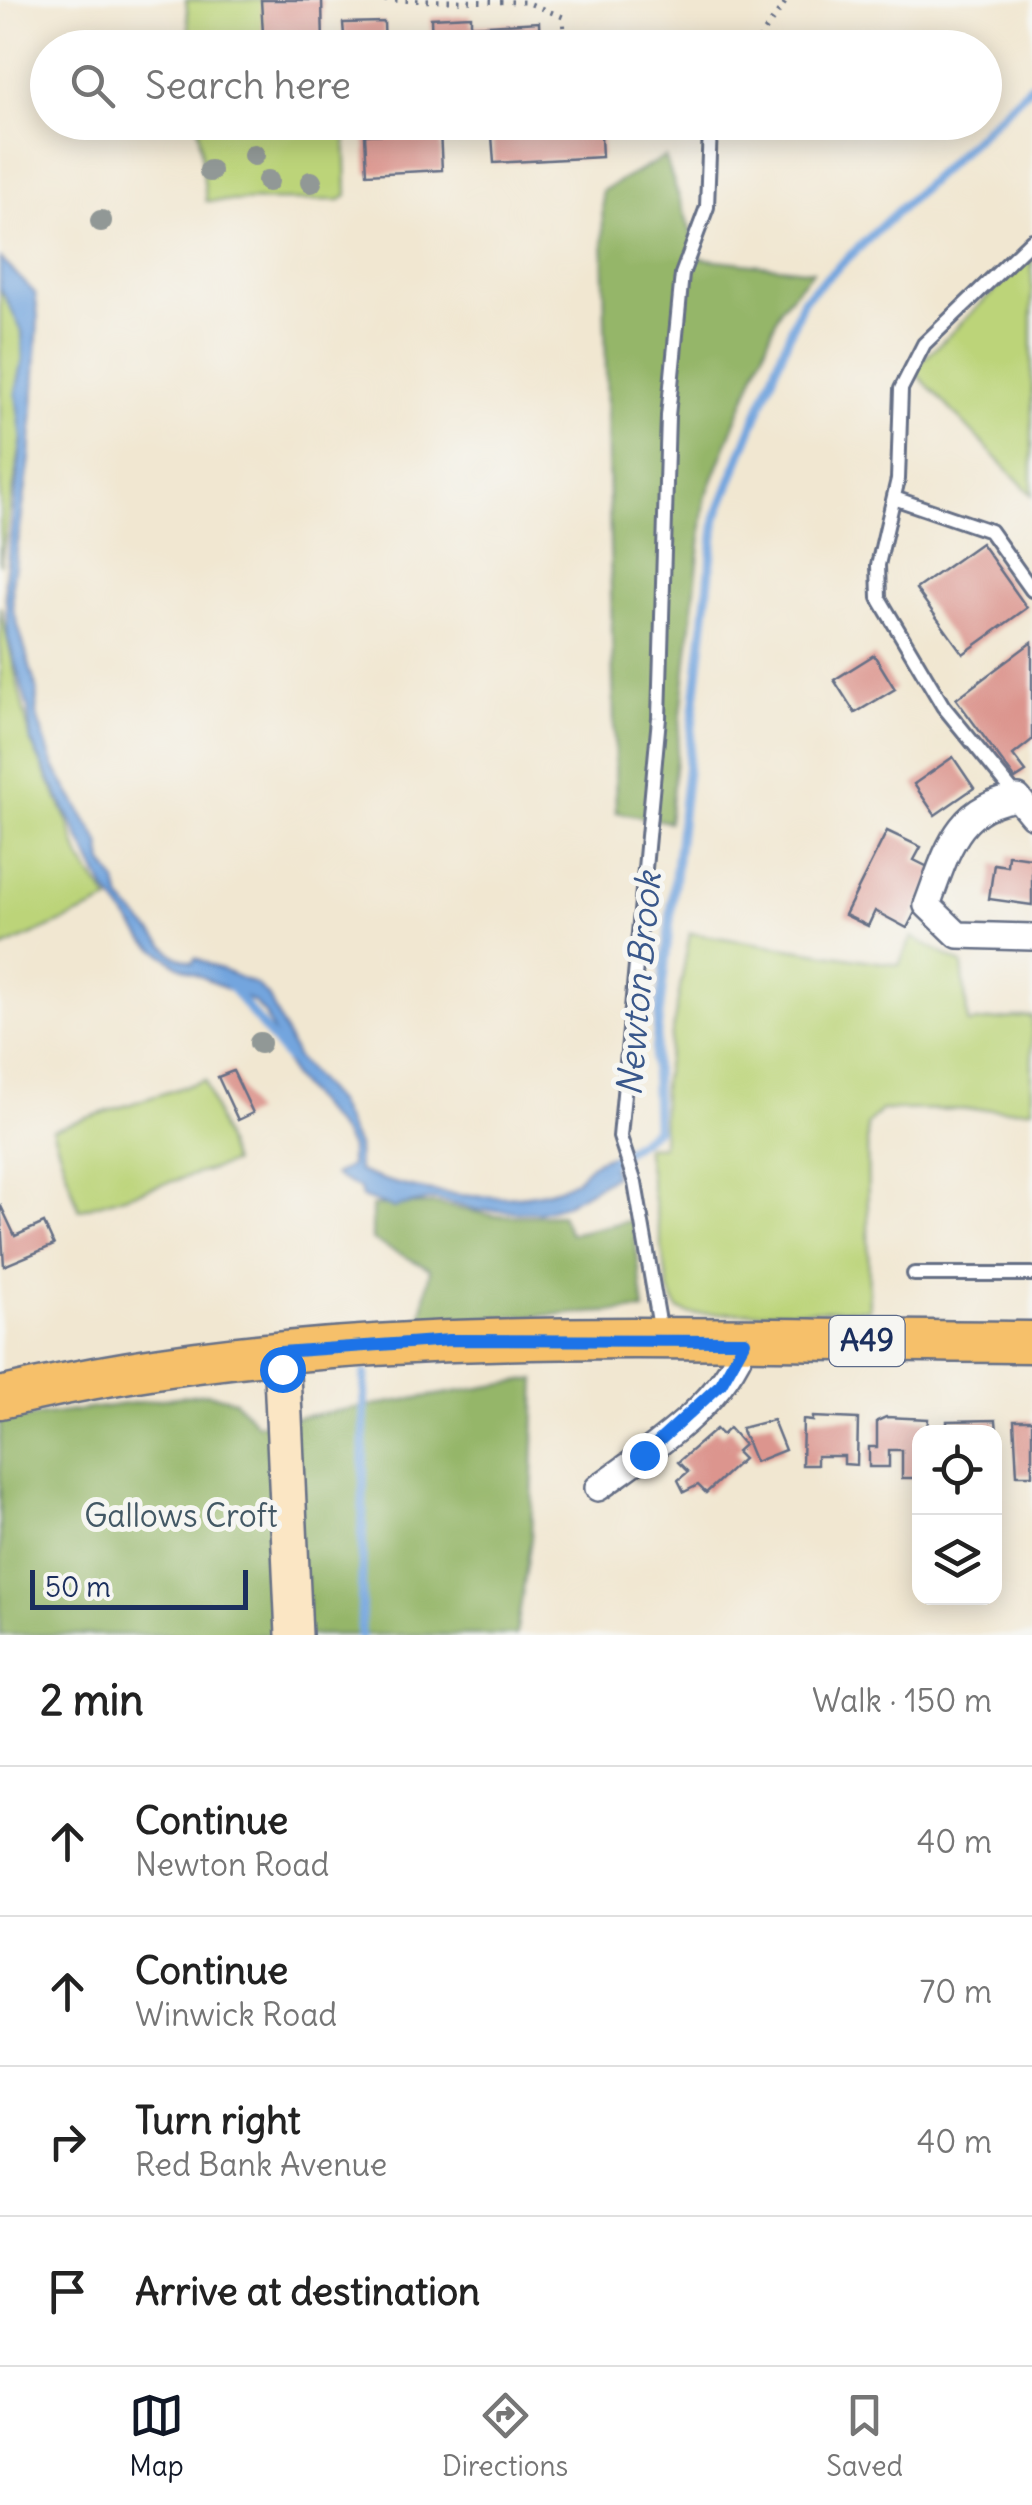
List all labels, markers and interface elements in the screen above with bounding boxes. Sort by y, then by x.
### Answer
search box [30,30,1002,140]
icon: search [65,58,120,113]
text: Search here [145,62,351,109]
water label: Newton Brook [606,868,670,1098]
road number: A49 [830,1316,904,1366]
route start [260,1347,306,1393]
map controls [912,1425,1002,1605]
button: locate [912,1425,1002,1515]
route end [622,1433,668,1479]
park label: Gallows Croft [84,1495,278,1536]
button: layers [912,1515,1002,1605]
scale bar [30,1565,248,1610]
text: 50 m [45,1569,111,1605]
text: 2 min [40,1674,144,1726]
text: Walk · 150 m [812,1680,992,1721]
text: Continue [135,1797,288,1844]
icon: ahead [40,1814,95,1869]
text: 40 m [917,1821,992,1862]
text: Newton Road [135,1844,329,1885]
text: Continue [135,1947,288,1994]
icon: ahead [40,1964,95,2019]
text: 70 m [920,1971,992,2012]
text: Winwick Road [135,1994,337,2035]
text: Turn right [135,2097,301,2144]
icon: right [40,2114,95,2169]
text: 40 m [917,2121,992,2162]
text: Red Bank Avenue [135,2144,387,2185]
icon: arrive [40,2264,95,2319]
text: Arrive at destination [135,2268,480,2315]
tab: Map [129,2388,184,2484]
tab: Directions [442,2388,568,2484]
tab: Saved [826,2388,903,2484]

